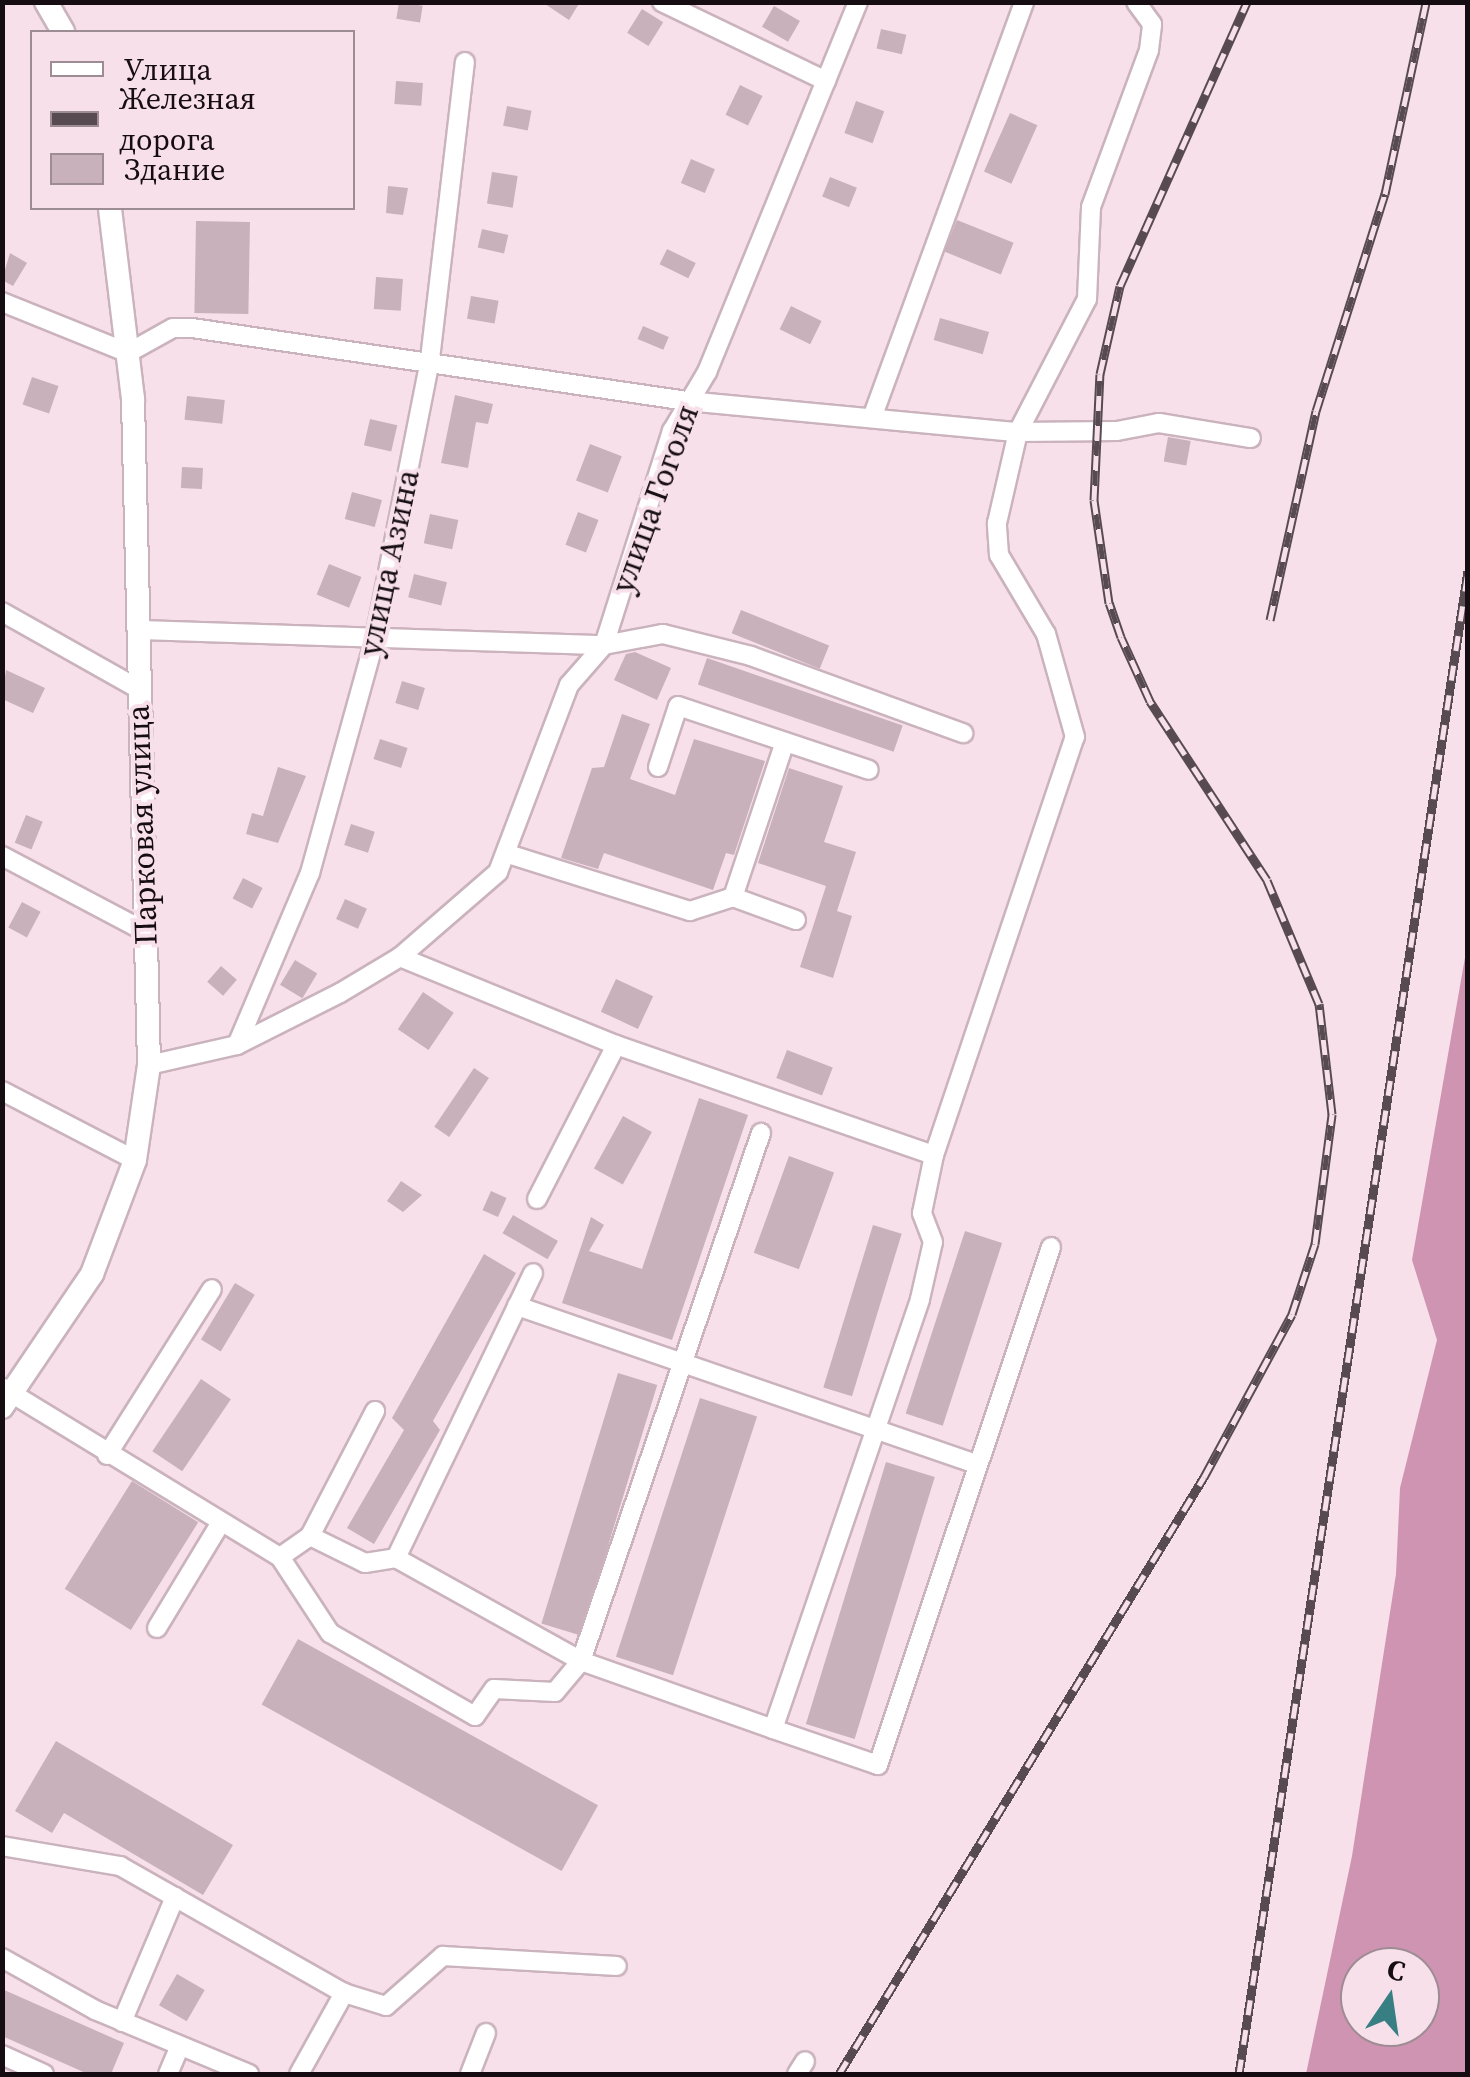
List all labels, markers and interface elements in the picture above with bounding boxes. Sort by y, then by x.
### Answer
legend [30,30,355,210]
text: Улица [124,49,212,90]
text: Железная дорога [119,78,256,160]
text: Здание [124,149,225,190]
street label: улица Гоголя [603,400,707,598]
street label: улица Азина [350,466,428,660]
street label: Парковая улица [119,704,165,946]
north arrow [1340,1947,1440,2047]
text: С [1384,1949,1409,1990]

